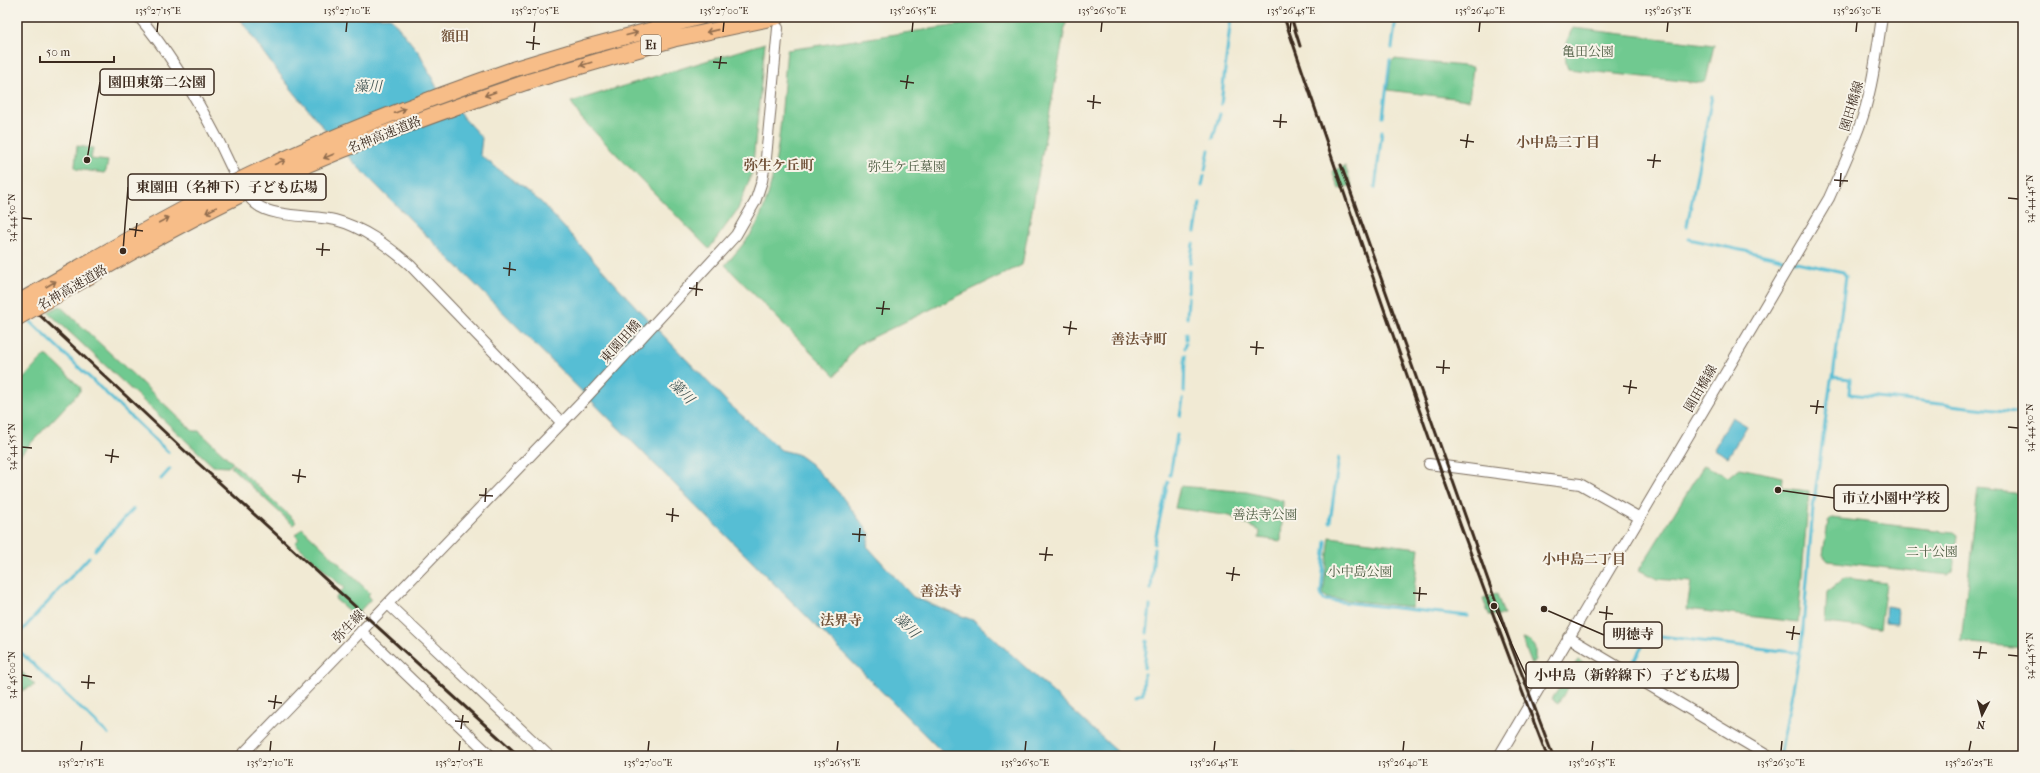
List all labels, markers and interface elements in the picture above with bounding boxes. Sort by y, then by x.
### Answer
text: 135°27'15"E [135,5,181,17]
text: 135°27'10"E [324,5,370,17]
text: 135°27'05"E [511,5,559,17]
text: 135°27'00"E [700,5,748,17]
text: 135°26'55"E [890,5,936,17]
text: 135°26'50"E [1078,5,1126,17]
text: 135°26'45"E [1267,5,1315,17]
text: 135°26'40"E [1455,5,1505,17]
text: 135°26'35"E [1645,5,1691,17]
text: 135°26'30"E [1833,5,1881,17]
one-way arrow [706,27,719,35]
district label: 額田 [441,28,469,45]
one-way arrow [625,30,638,37]
road number: E1 [641,35,661,55]
scale bar [40,38,114,64]
park label: 亀田公園 [1562,44,1614,59]
text: 50 m [46,45,70,59]
one-way arrow [580,61,593,68]
callout: 園田東第二公園 [100,69,214,95]
text: 園田東第二公園 [108,74,206,91]
water label: 藻川 [354,78,384,95]
street label: 園田橋線 [1837,79,1866,133]
one-way arrow [484,91,496,99]
one-way arrow [393,107,405,114]
street label: 名神高速道路 [345,113,423,156]
district label: 小中島三丁目 [1516,134,1600,151]
one-way arrow [324,153,336,160]
district label: 弥生ケ丘町 [744,157,815,174]
one-way arrow [274,158,286,165]
park label: 弥生ケ丘墓園 [868,159,946,174]
callout: 東園田（名神下）子ども広場 [128,174,326,200]
text: 34°44'45"N [2024,174,2036,224]
text: 東園田（名神下）子ども広場 [136,179,318,196]
text: 34°44'50"N [6,193,18,242]
one-way arrow [205,207,217,215]
one-way arrow [158,216,170,223]
street label: 名神高速道路 [35,261,110,313]
one-way arrow [45,279,57,287]
street label: 東園田橋 [597,317,643,366]
district label: 善法寺町 [1111,331,1168,348]
street label: 園田橋線 [1681,362,1720,415]
water label: 藻川 [666,375,699,409]
text: 34°44'50"N [2024,403,2036,452]
text: 34°44'55"N [6,423,18,471]
callout: 市立小園中学校 [1834,485,1948,511]
text: 市立小園中学校 [1842,490,1940,507]
park label: 善法寺公園 [1232,507,1298,522]
park label: 二十公園 [1906,544,1958,559]
district label: 小中島二丁目 [1542,551,1626,568]
park label: 小中島公園 [1327,564,1393,579]
district label: 善法寺 [920,583,962,600]
street label: 弥生線 [329,607,367,646]
water label: 藻川 [891,609,924,643]
district label: 法界寺 [820,612,862,629]
callout: 明徳寺 [1604,622,1662,648]
text: 明徳寺 [1612,626,1654,643]
text: 34°44'55"N [2024,632,2036,680]
text: 34°45'00"N [6,650,18,699]
callout: 小中島（新幹線下）子ども広場 [1526,662,1738,688]
text: 小中島（新幹線下）子ども広場 [1534,667,1730,684]
north arrow [1962,695,2002,735]
text: N [1976,717,1986,731]
text: 135°27'15"E [58,757,104,769]
text: 135°27'10"E [247,757,293,769]
text: 135°27'05"E [435,757,483,769]
text: 135°27'00"E [624,757,672,769]
text: 135°26'55"E [814,757,860,769]
text: 135°26'50"E [1001,757,1049,769]
text: 135°26'45"E [1190,757,1238,769]
text: 135°26'40"E [1378,757,1428,769]
text: 135°26'35"E [1569,757,1615,769]
text: 135°26'30"E [1757,757,1805,769]
text: 135°26'25"E [1945,757,1993,769]

